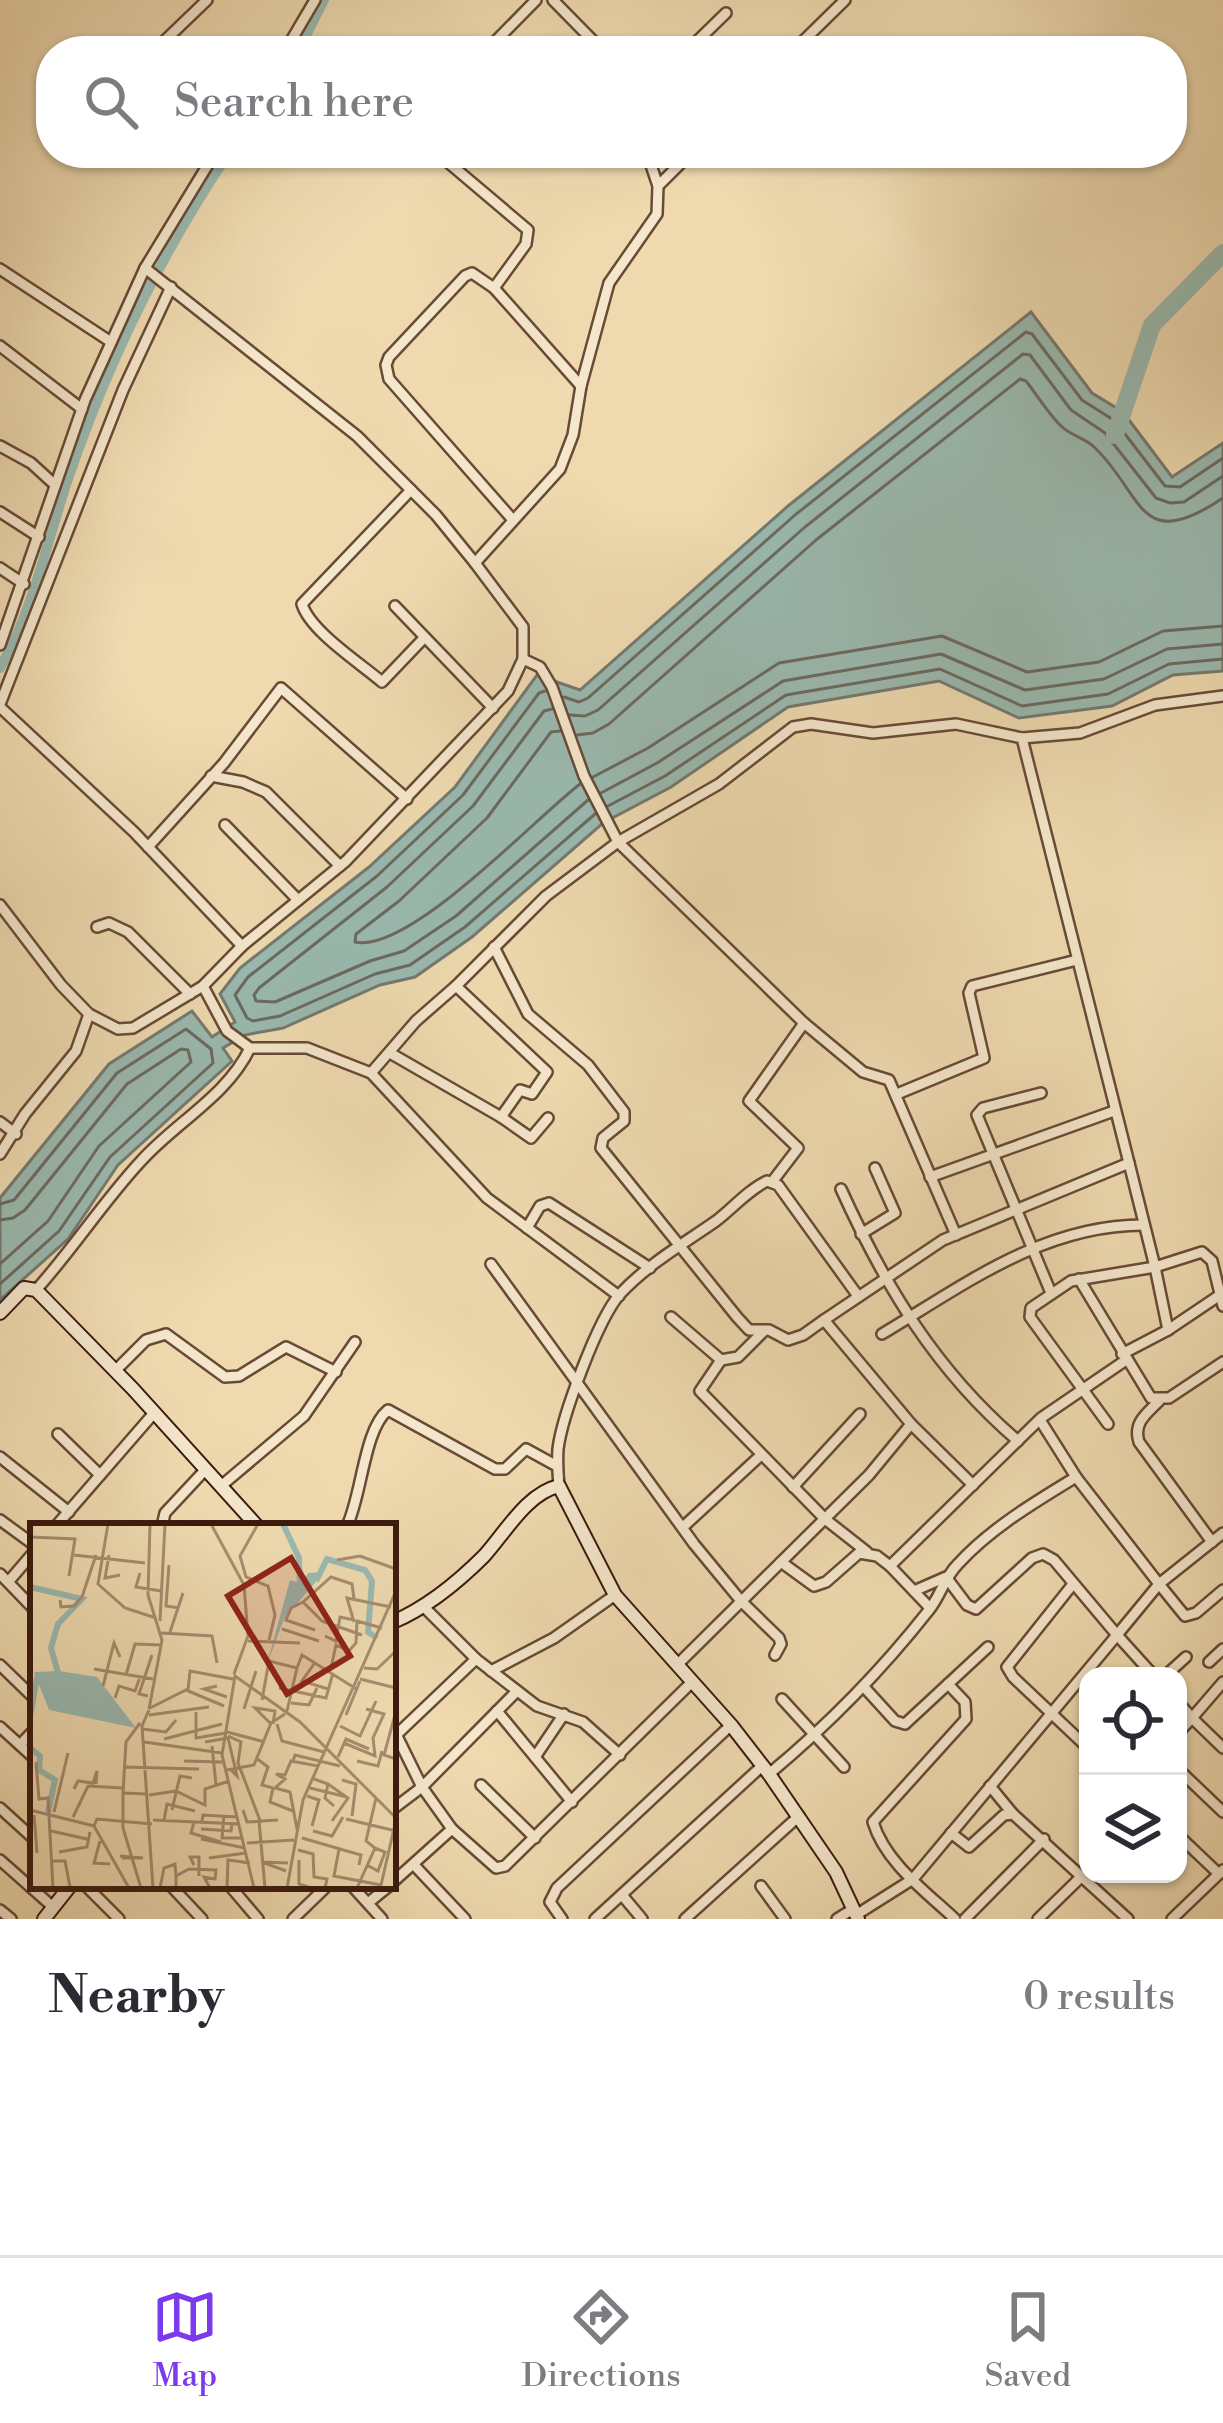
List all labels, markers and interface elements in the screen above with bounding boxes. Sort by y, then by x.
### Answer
search box [36,36,1187,168]
icon: search [78,69,144,135]
text: Search here [174,74,414,131]
inset map [30,1523,396,1889]
map controls [1079,1667,1187,1883]
button: locate [1079,1667,1187,1775]
button: layers [1079,1775,1187,1883]
text: Nearby [48,1965,224,2029]
text: 0 results [1023,1973,1175,2022]
tab: Map [152,2284,218,2397]
tab: Directions [522,2284,681,2397]
tab: Saved [984,2284,1071,2397]

